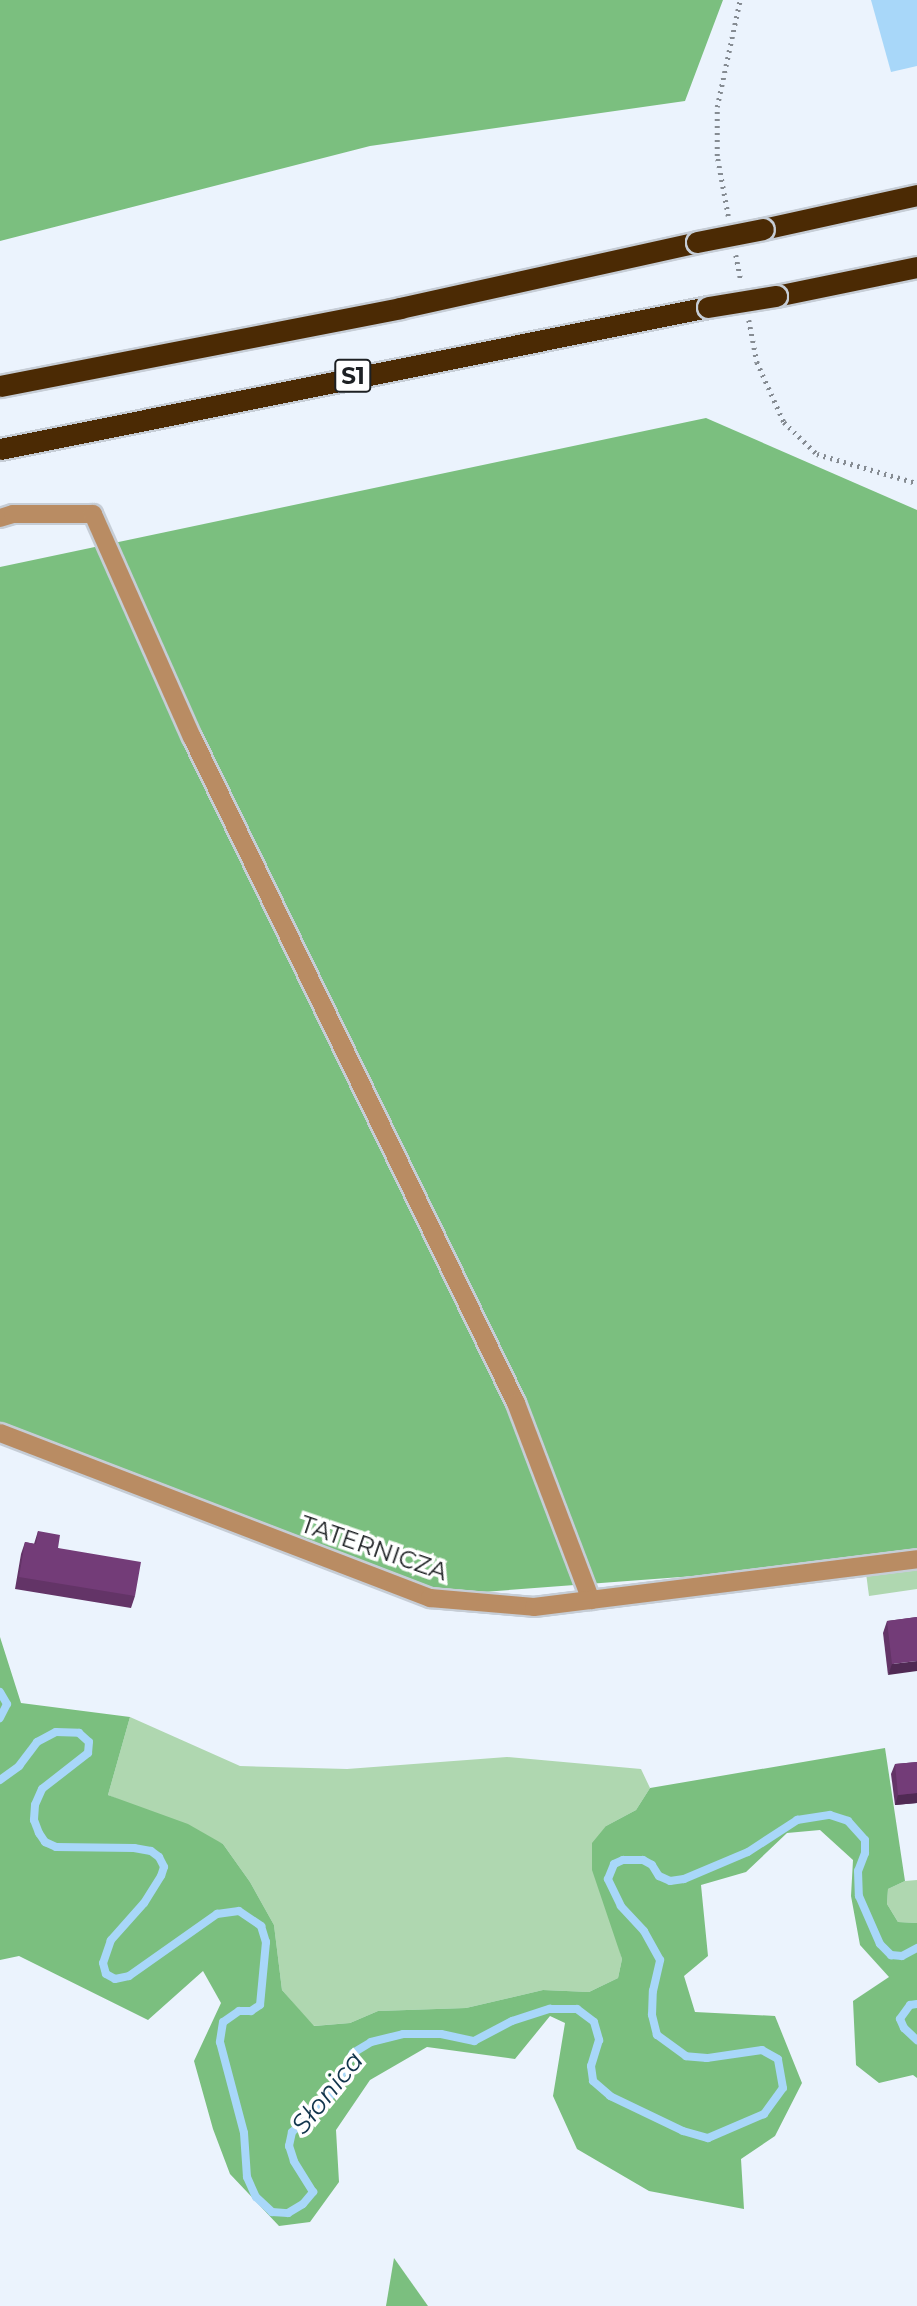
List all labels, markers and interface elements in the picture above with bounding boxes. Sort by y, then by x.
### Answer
road number: S1 [334,356,372,396]
street label: TATERNICZA [297,1509,451,1587]
water label: Słonica [285,2046,371,2140]

